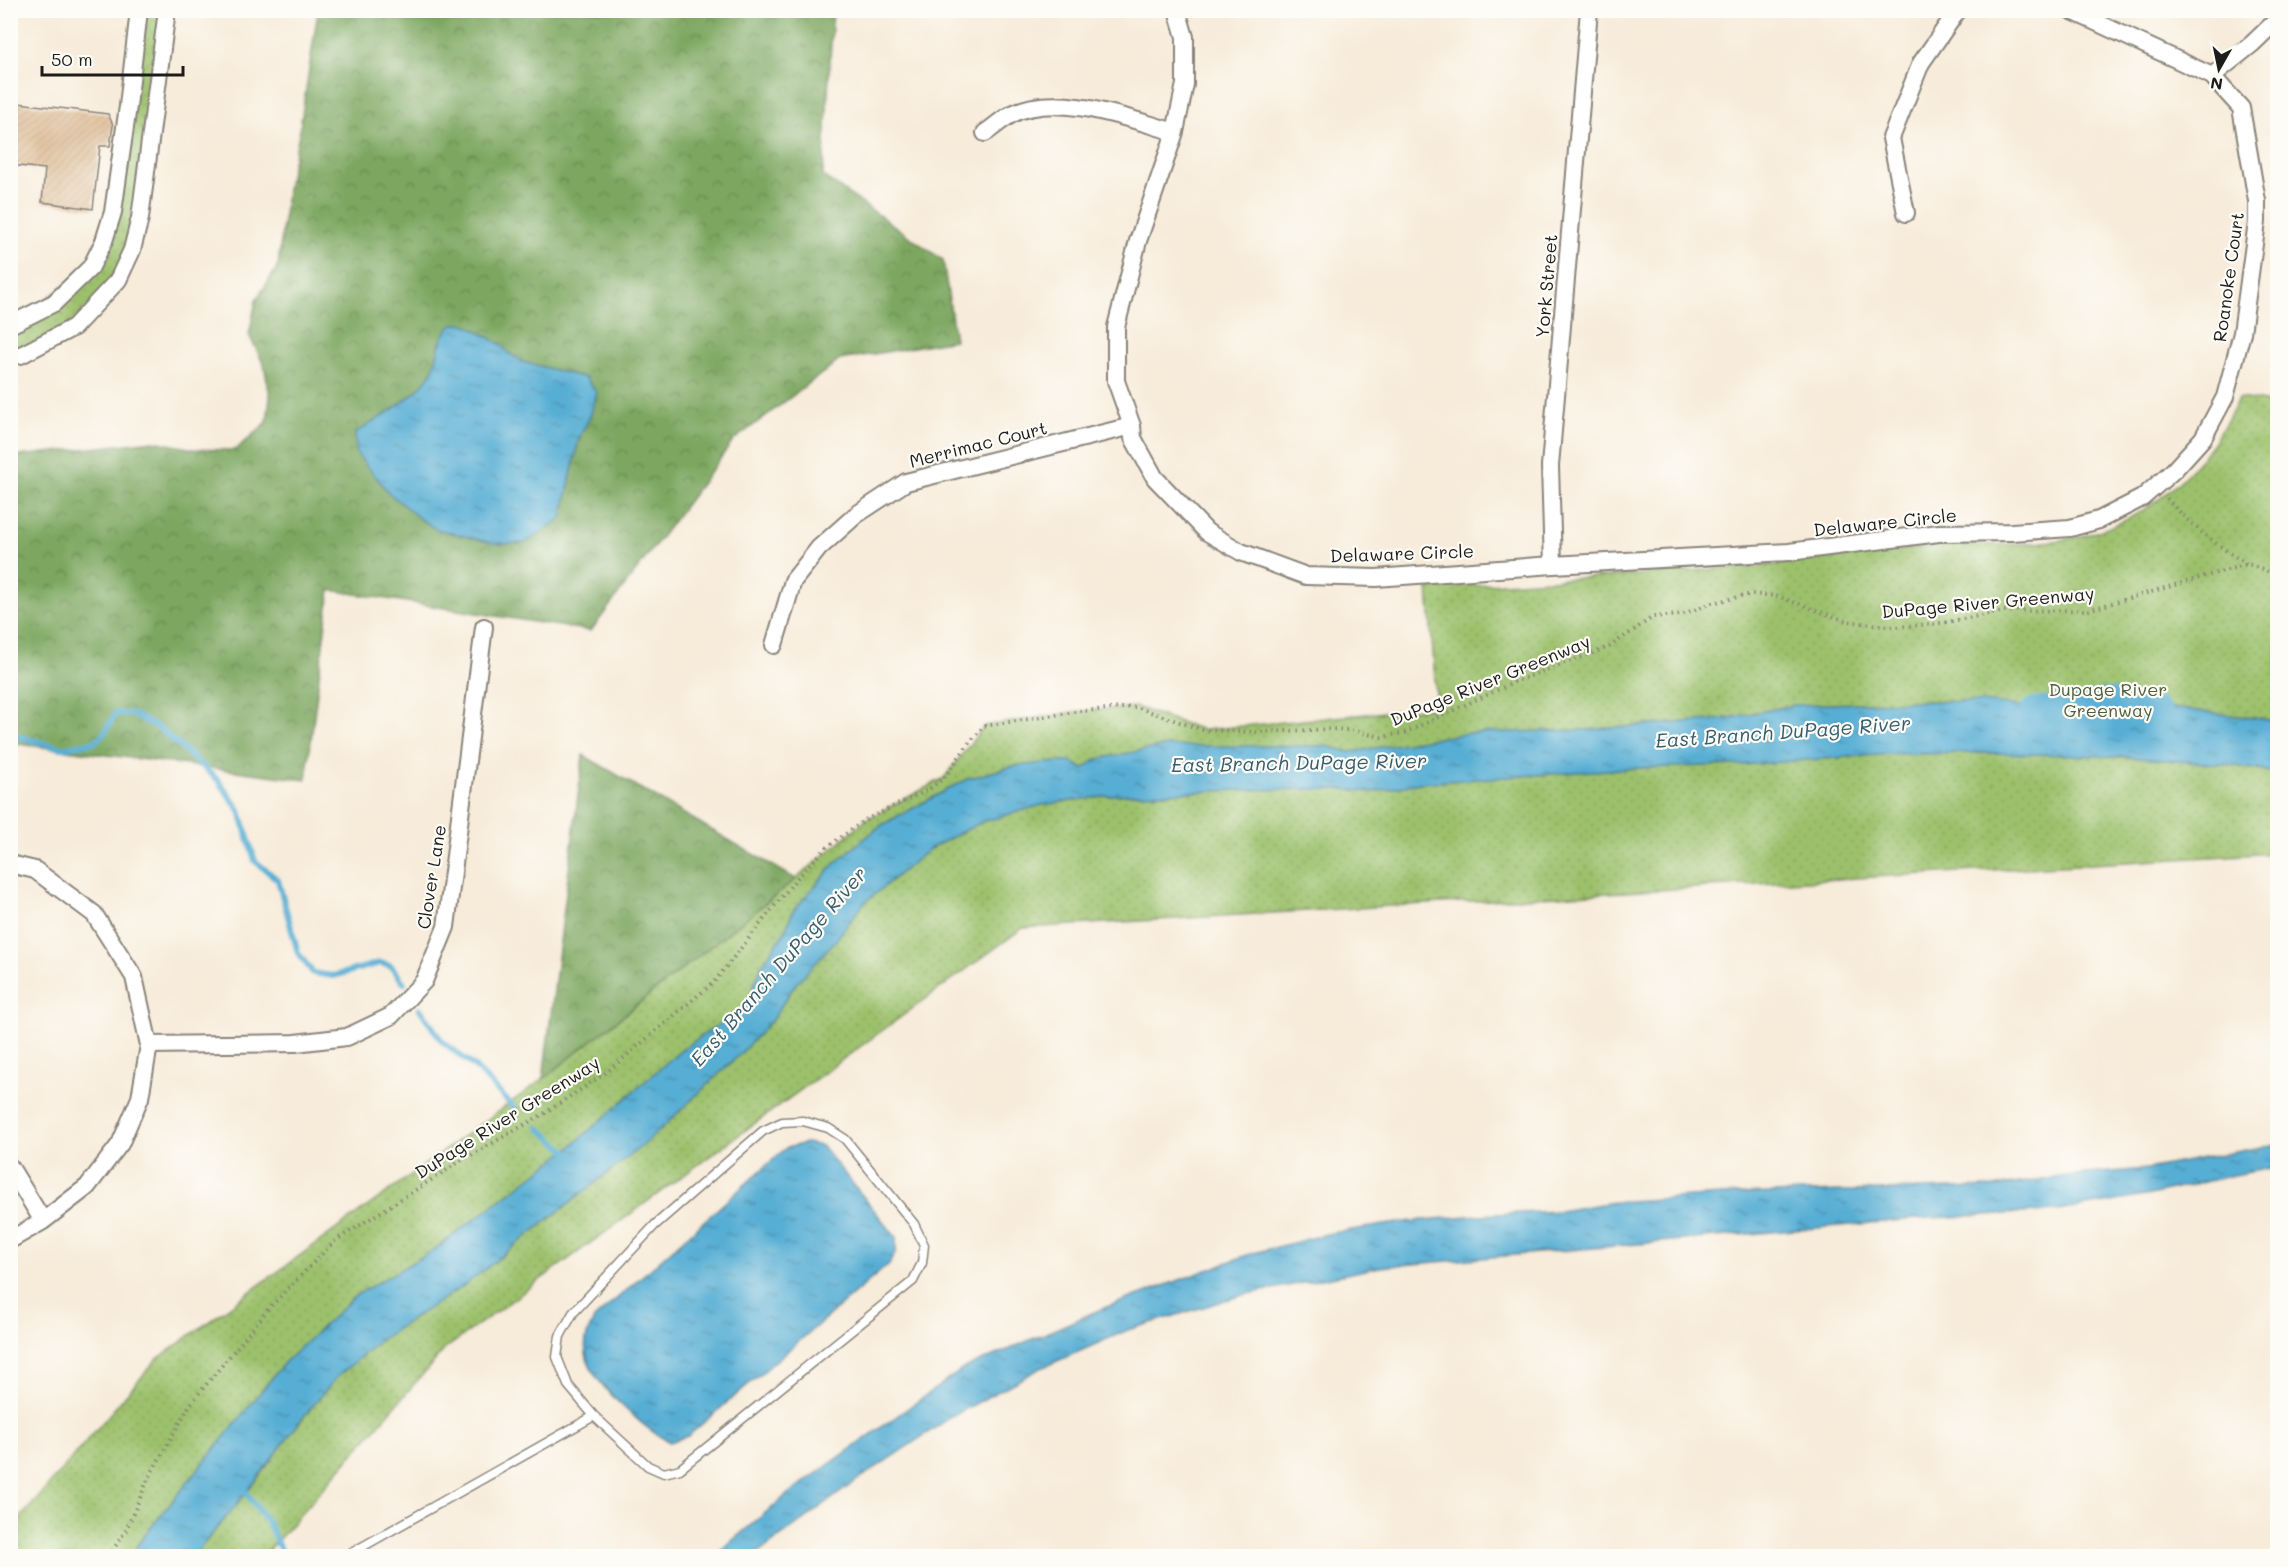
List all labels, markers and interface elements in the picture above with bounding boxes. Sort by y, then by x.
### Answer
scale bar [42,39,183,77]
north arrow [2189,39,2249,99]
text: 50 m [51,47,93,71]
text: N [2209,73,2224,96]
street label: Roanoke Court [2207,211,2249,343]
street label: York Street [1530,233,1562,339]
street label: Merrimac Court [907,415,1049,473]
street label: Delaware Circle [1812,503,1958,541]
street label: Delaware Circle [1330,538,1474,568]
street label: DuPage River Greenway [1881,581,2095,623]
street label: DuPage River Greenway [1387,629,1593,731]
park label: Dupage River Greenway [2049,677,2167,722]
water label: East Branch DuPage River [1654,709,1912,753]
water label: East Branch DuPage River [1171,747,1427,777]
street label: Clover Lane [411,823,451,931]
water label: East Branch DuPage River [684,861,872,1071]
street label: DuPage River Greenway [410,1050,604,1184]

